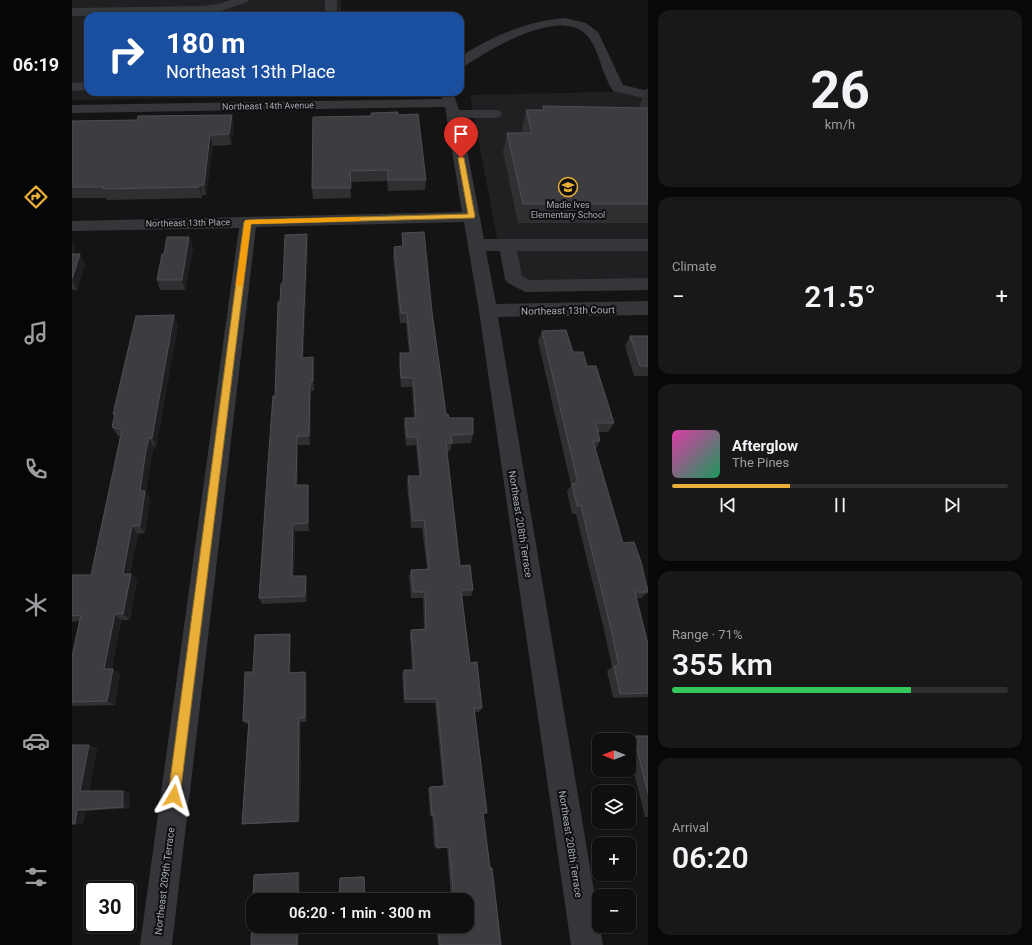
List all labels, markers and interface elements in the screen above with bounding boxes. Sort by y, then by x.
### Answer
text: 180 m [166,27,245,60]
icon: right [100,28,152,80]
text: 06:19 [13,54,59,75]
text: 26 [810,60,870,121]
text: Northeast 13th Place [166,61,335,82]
street label: Northeast 14th Avenue [222,100,314,112]
pin [444,117,478,158]
text: km/h [825,117,855,132]
icon: arrive [450,123,472,145]
school or university icon: Madie Ives Elementary School [557,176,579,198]
icon: directions [22,183,50,211]
place label: Madie Ives Elementary School [531,200,605,220]
street label: Northeast 13th Place [146,217,231,229]
text: Climate [672,259,716,274]
text: 21.5° [804,279,876,314]
text: − [672,284,685,309]
text: + [996,284,1008,309]
street label: Northeast 13th Court [521,304,615,317]
icon: music [22,319,50,347]
text: Afterglow [732,437,798,455]
icon: phone [22,455,50,483]
text: The Pines [732,455,789,470]
street label: Northeast 208th Terrace [507,470,534,578]
icon: previous [717,494,739,516]
icon: pause [829,494,851,516]
icon: next [941,494,963,516]
icon: climate [22,591,50,619]
text: Range · 71% [672,627,742,642]
text: 355 km [672,647,773,682]
icon: car [22,727,50,755]
north arrow [592,733,636,777]
map controls [592,733,636,933]
position arrow [153,775,195,817]
button: layers [592,785,636,829]
street label: Northeast 208th Terrace [557,790,584,898]
text: Arrival [672,820,709,835]
street label: Northeast 209th Terrace [152,827,177,935]
button: + [592,837,636,881]
text: 06:20 [672,840,749,875]
icon: filters [22,863,50,891]
speed limit sign: 30 [84,881,136,933]
button: − [592,889,636,933]
text: 06:20 · 1 min · 300 m [289,904,431,922]

